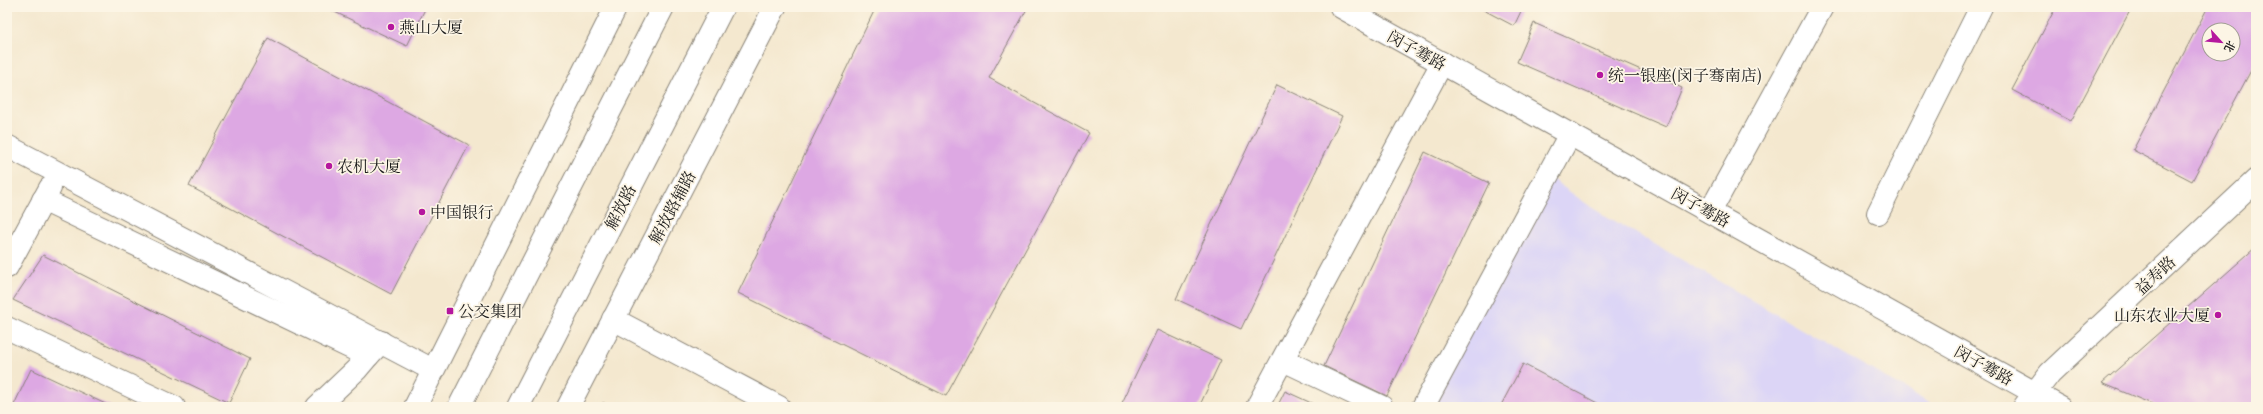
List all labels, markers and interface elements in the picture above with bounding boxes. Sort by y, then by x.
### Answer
place label: 燕山大厦 [399,18,463,40]
marker: 燕山大厦 [386,22,396,32]
north arrow [2201,22,2241,62]
street label: 闵子骞路 [1383,27,1449,77]
text: 北 [2219,38,2238,54]
place label: 统一银座(闵子骞南店) [1608,66,1762,88]
marker: 统一银座(闵子骞南店) [1595,70,1605,80]
place label: 农机大厦 [337,157,401,179]
marker: 农机大厦 [324,161,334,171]
street label: 解放路辅路 [645,167,702,248]
street label: 解放路 [601,182,642,234]
street label: 闵子骞路 [1667,184,1733,234]
place label: 中国银行 [430,203,494,225]
marker: 中国银行 [417,207,427,217]
street label: 益寿路 [2131,252,2181,301]
place label: 公交集团 [458,302,522,324]
marker: 公交集团 [445,306,455,316]
place label: 山东农业大厦 [2114,306,2210,328]
marker: 山东农业大厦 [2213,310,2223,320]
street label: 闵子骞路 [1950,342,2016,392]

